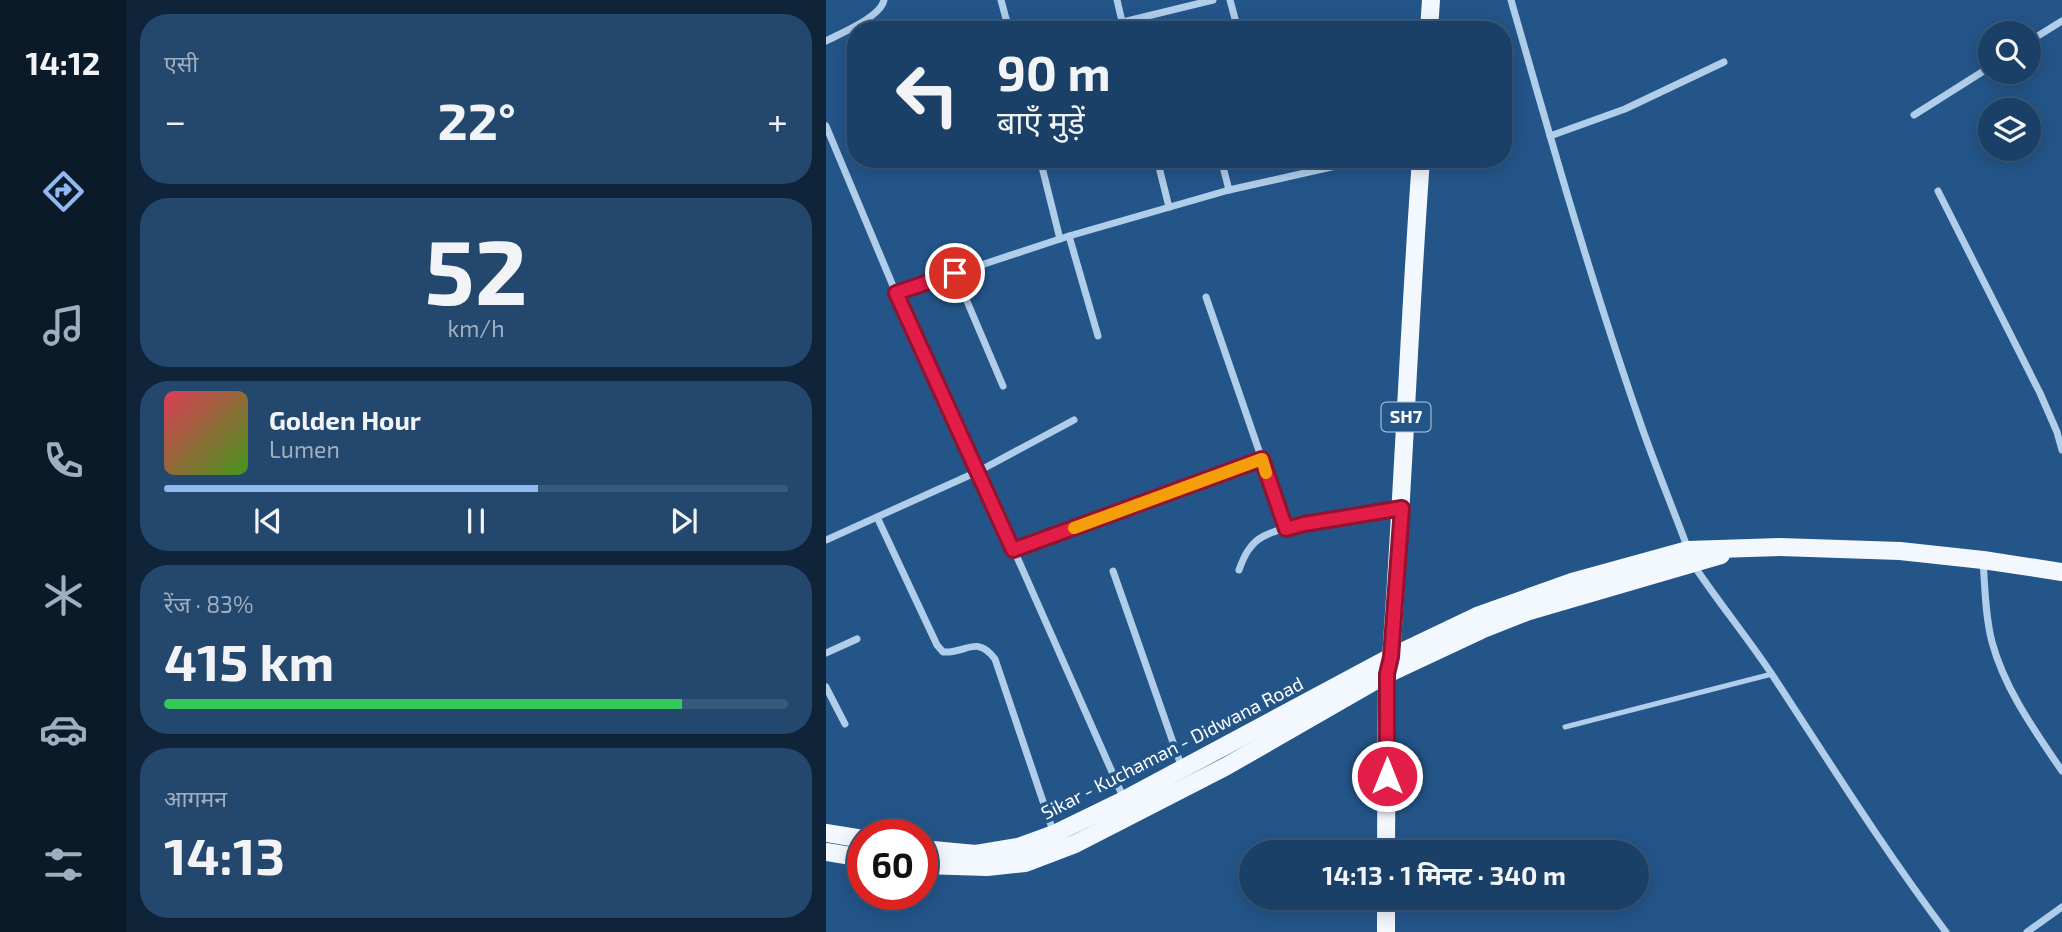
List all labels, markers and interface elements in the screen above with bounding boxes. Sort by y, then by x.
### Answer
map controls [1978,21,2041,161]
button: search [1978,21,2041,84]
text: 90 m [997,42,1111,101]
text: 14:12 [26,43,100,81]
text: एसी [164,49,198,77]
icon: left [882,49,973,140]
text: 22° [437,88,516,150]
text: − [164,97,186,143]
text: + [767,97,788,143]
button: layers [1978,98,2041,161]
text: बाएँ मुड़ें [997,102,1085,140]
icon: directions [39,167,88,216]
text: 52 [424,214,528,323]
pin [925,243,985,303]
icon: arrive [936,254,974,292]
icon: music [39,301,88,350]
text: km/h [447,314,505,342]
road number: SH7 [1382,402,1430,432]
text: Golden Hour [269,404,421,435]
text: Lumen [269,435,340,463]
icon: phone [39,436,88,485]
icon: previous [249,502,287,540]
icon: pause [457,502,495,540]
icon: next [665,502,703,540]
icon: climate [39,571,88,620]
text: रेंज · 83% [164,590,253,618]
text: 415 km [164,629,334,691]
street label: Sikar - Kuchaman - Didwana Road [1037,671,1307,824]
icon: car [39,705,88,754]
position arrow [1350,739,1424,813]
text: आगमन [164,784,227,812]
speed limit sign: 60 [847,819,938,910]
text: 14:13 [164,823,285,885]
icon: filters [39,840,88,889]
text: 14:13 · 1 मिनट · 340 m [1322,859,1566,890]

